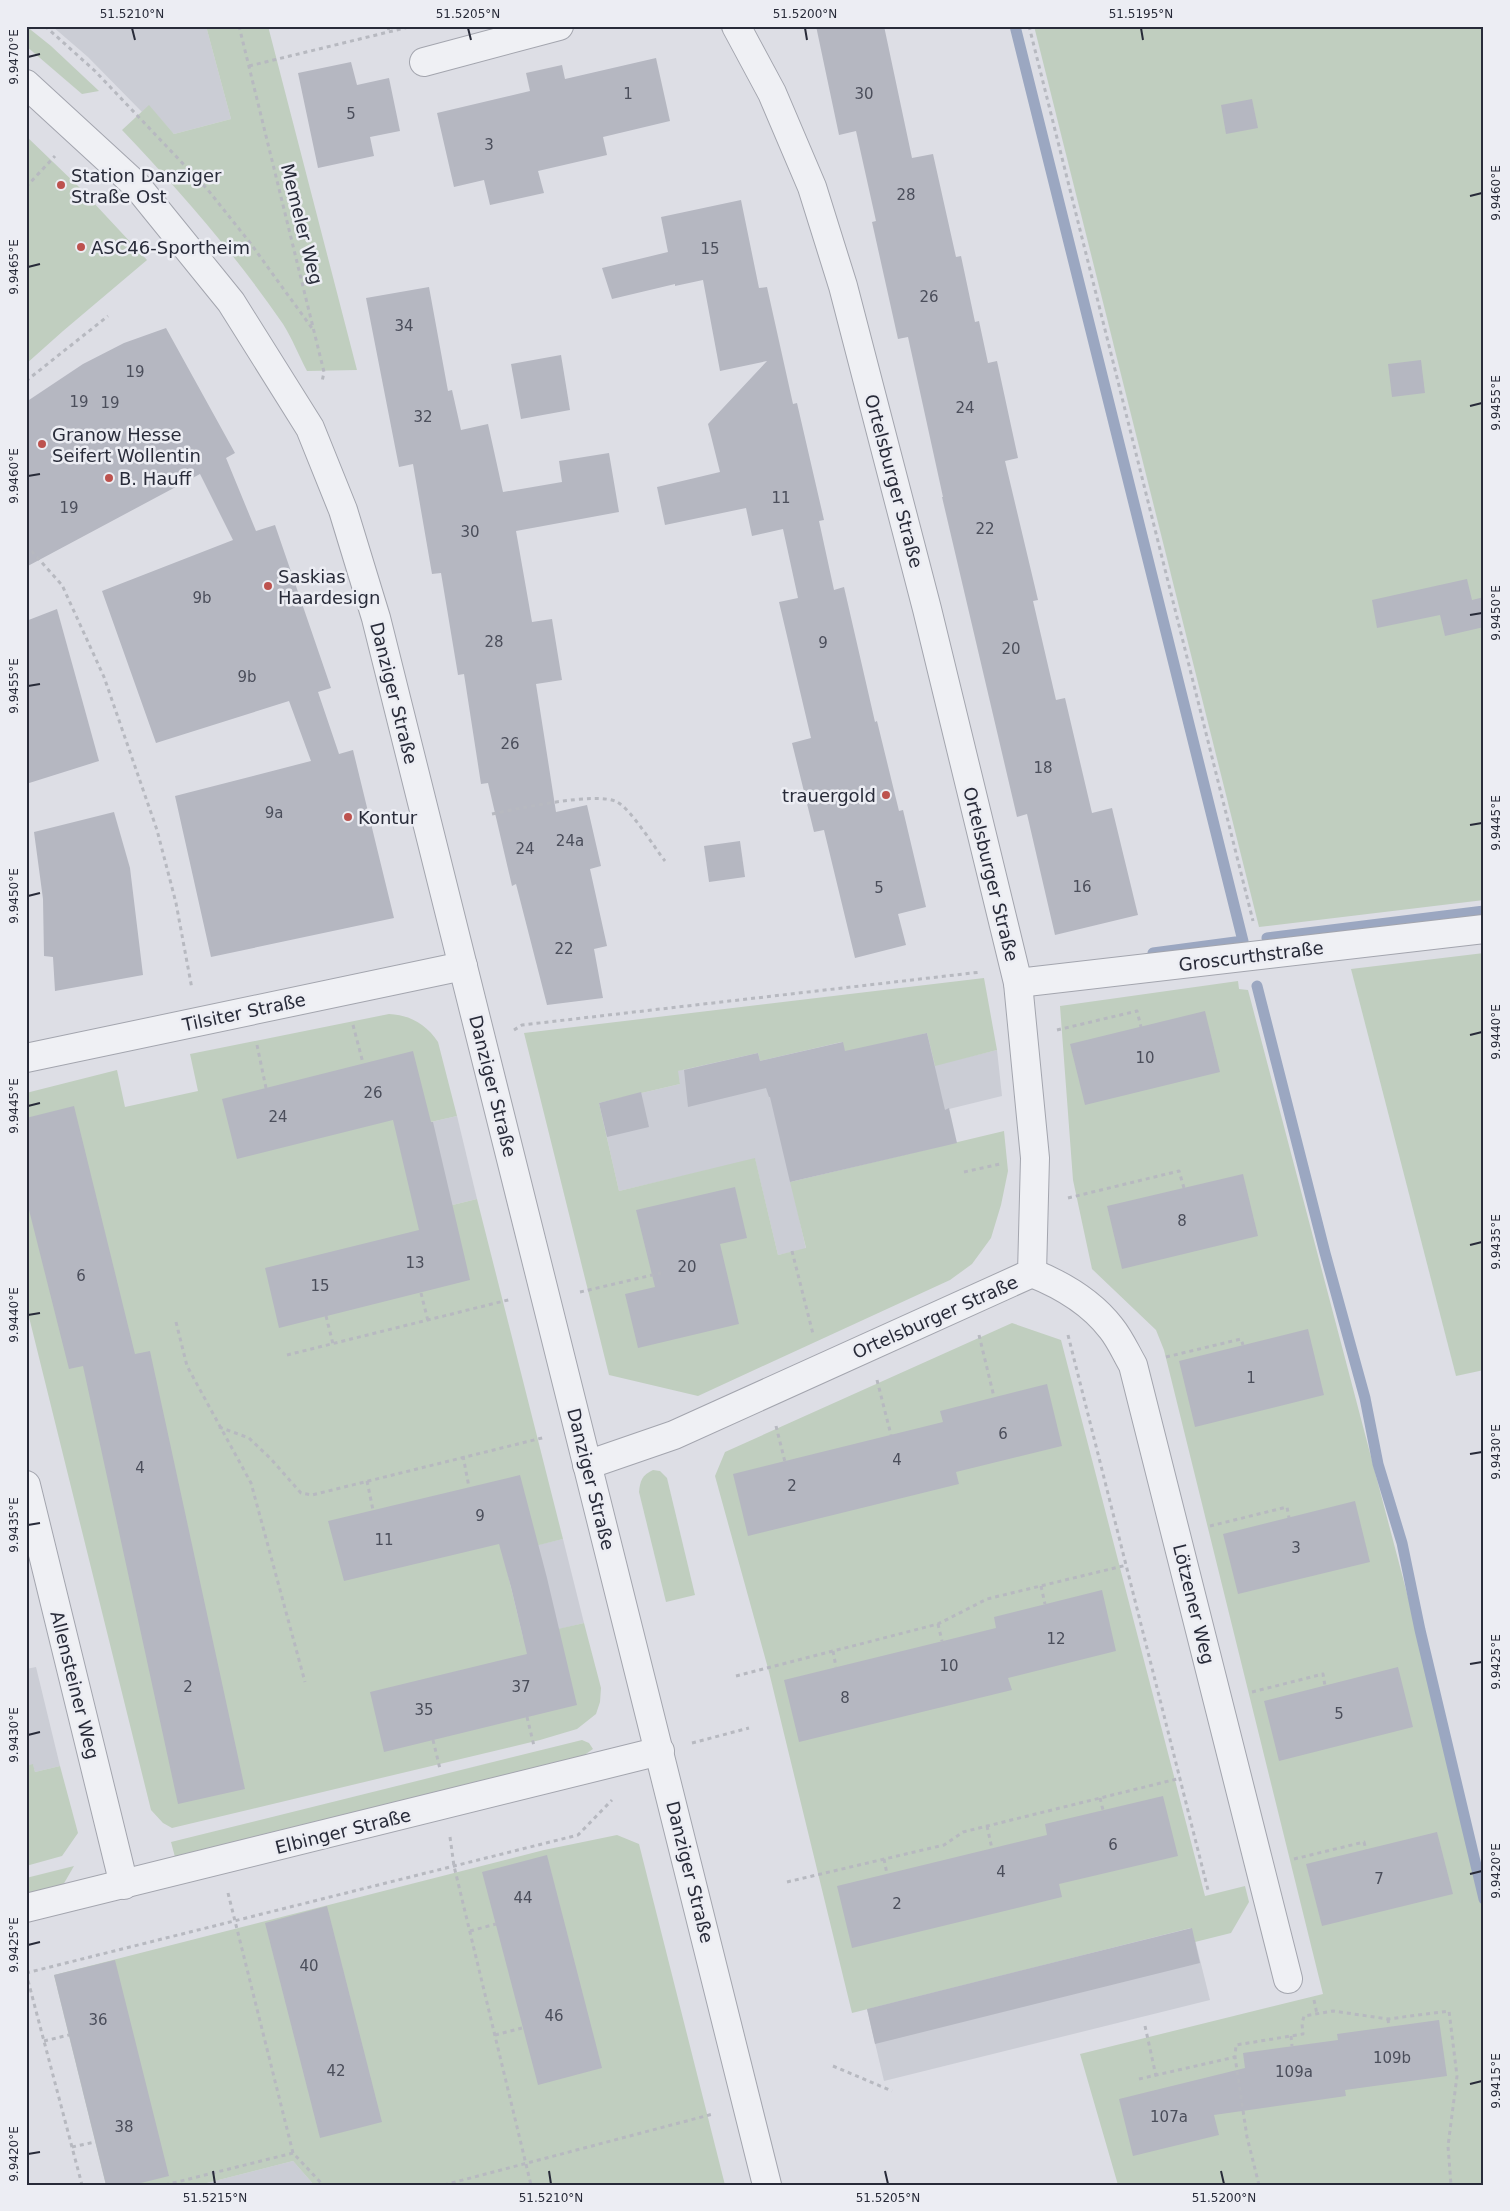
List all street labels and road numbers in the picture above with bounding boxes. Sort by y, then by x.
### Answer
street label: Memeler Weg [277,161,327,287]
street label: Ortelsburger Straße [861,392,927,570]
street label: Danziger Straße [366,620,422,766]
street label: Ortelsburger Straße [959,785,1023,963]
street label: Groscurthstraße [1177,937,1325,975]
street label: Tilsiter Straße [180,989,308,1036]
street label: Danziger Straße [465,1013,521,1159]
street label: Ortelsburger Straße [849,1271,1021,1363]
street label: Danziger Straße [563,1406,619,1552]
street label: Lötzener Weg [1169,1542,1219,1666]
street label: Allensteiner Weg [46,1609,104,1761]
street label: Danziger Straße [662,1799,718,1945]
street label: Elbinger Straße [273,1804,413,1858]

